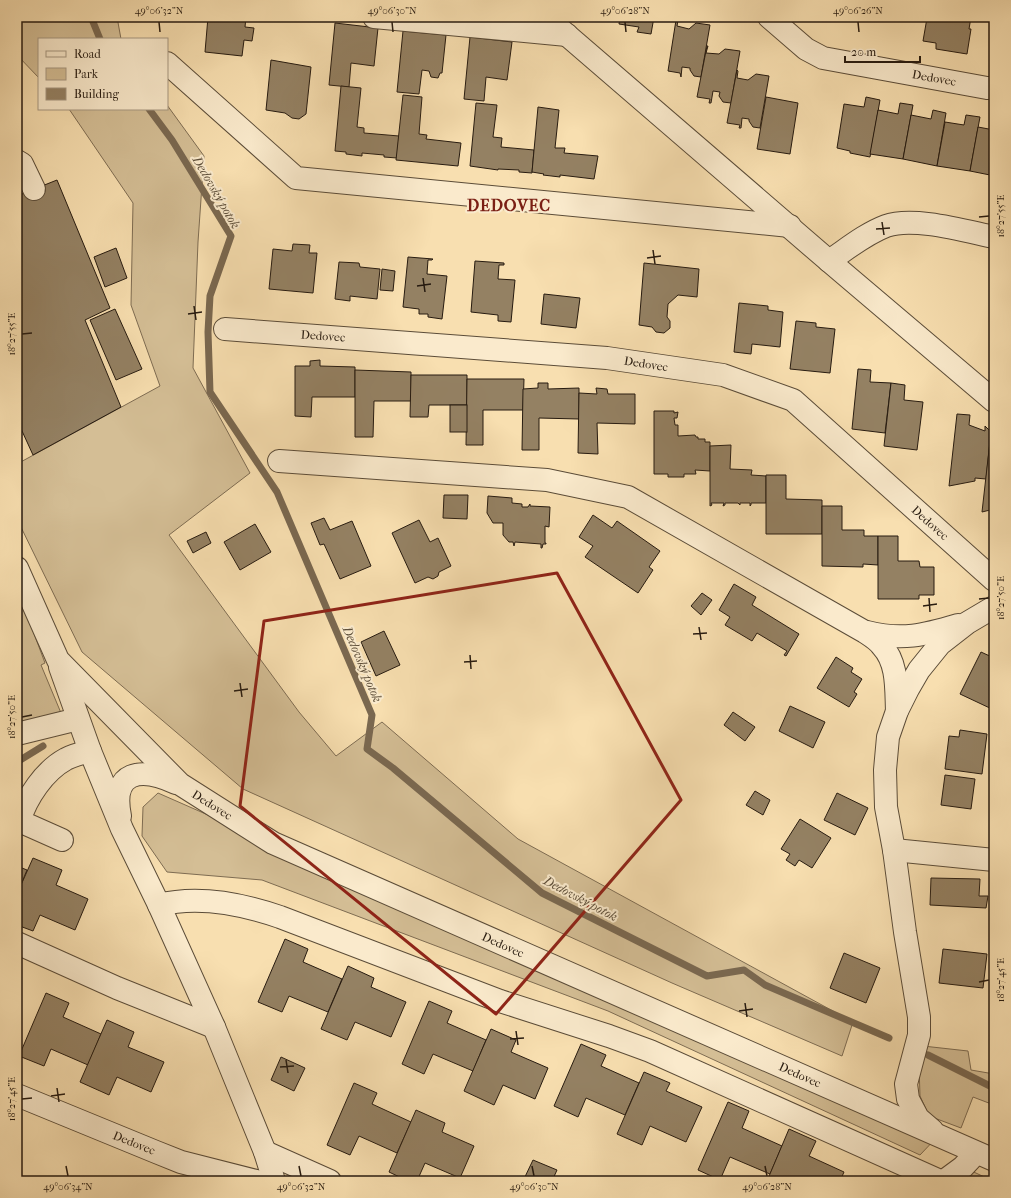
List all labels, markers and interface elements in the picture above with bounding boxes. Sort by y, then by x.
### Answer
text: 49°06'32"N [135,5,184,17]
text: 49°06'30"N [368,5,417,17]
text: 49°06'28"N [600,5,650,17]
text: 49°06'26"N [833,5,883,17]
legend [38,38,168,110]
scale bar [845,38,920,64]
text: 20 m [851,45,876,59]
text: Road [74,47,101,61]
text: Park [74,67,99,81]
street label: Dedovec [911,67,957,89]
text: Building [74,87,119,101]
water label: Dedovský potok [189,152,243,231]
text: 18°27'55"E [995,195,1007,237]
district label: DEDOVEC [467,196,551,215]
text: 18°27'55"E [6,313,18,355]
street label: Dedovec [300,327,346,345]
street label: Dedovec [623,354,669,374]
street label: Dedovec [909,503,951,543]
text: 18°27'50"E [995,576,1007,620]
water label: Dedovský potok [339,623,385,705]
text: 18°27'50"E [6,695,18,739]
street label: Dedovec [189,787,235,823]
water label: Dedovský potok [540,872,620,924]
street label: Dedovec [480,930,526,960]
text: 18°27'45"E [995,958,1007,1002]
street label: Dedovec [777,1060,823,1090]
text: 18°27'45"E [6,1077,18,1121]
street label: Dedovec [111,1128,157,1158]
text: 49°06'34"N [43,1181,93,1193]
text: 49°06'32"N [277,1181,326,1193]
text: 49°06'30"N [510,1181,559,1193]
text: 49°06'28"N [742,1181,792,1193]

